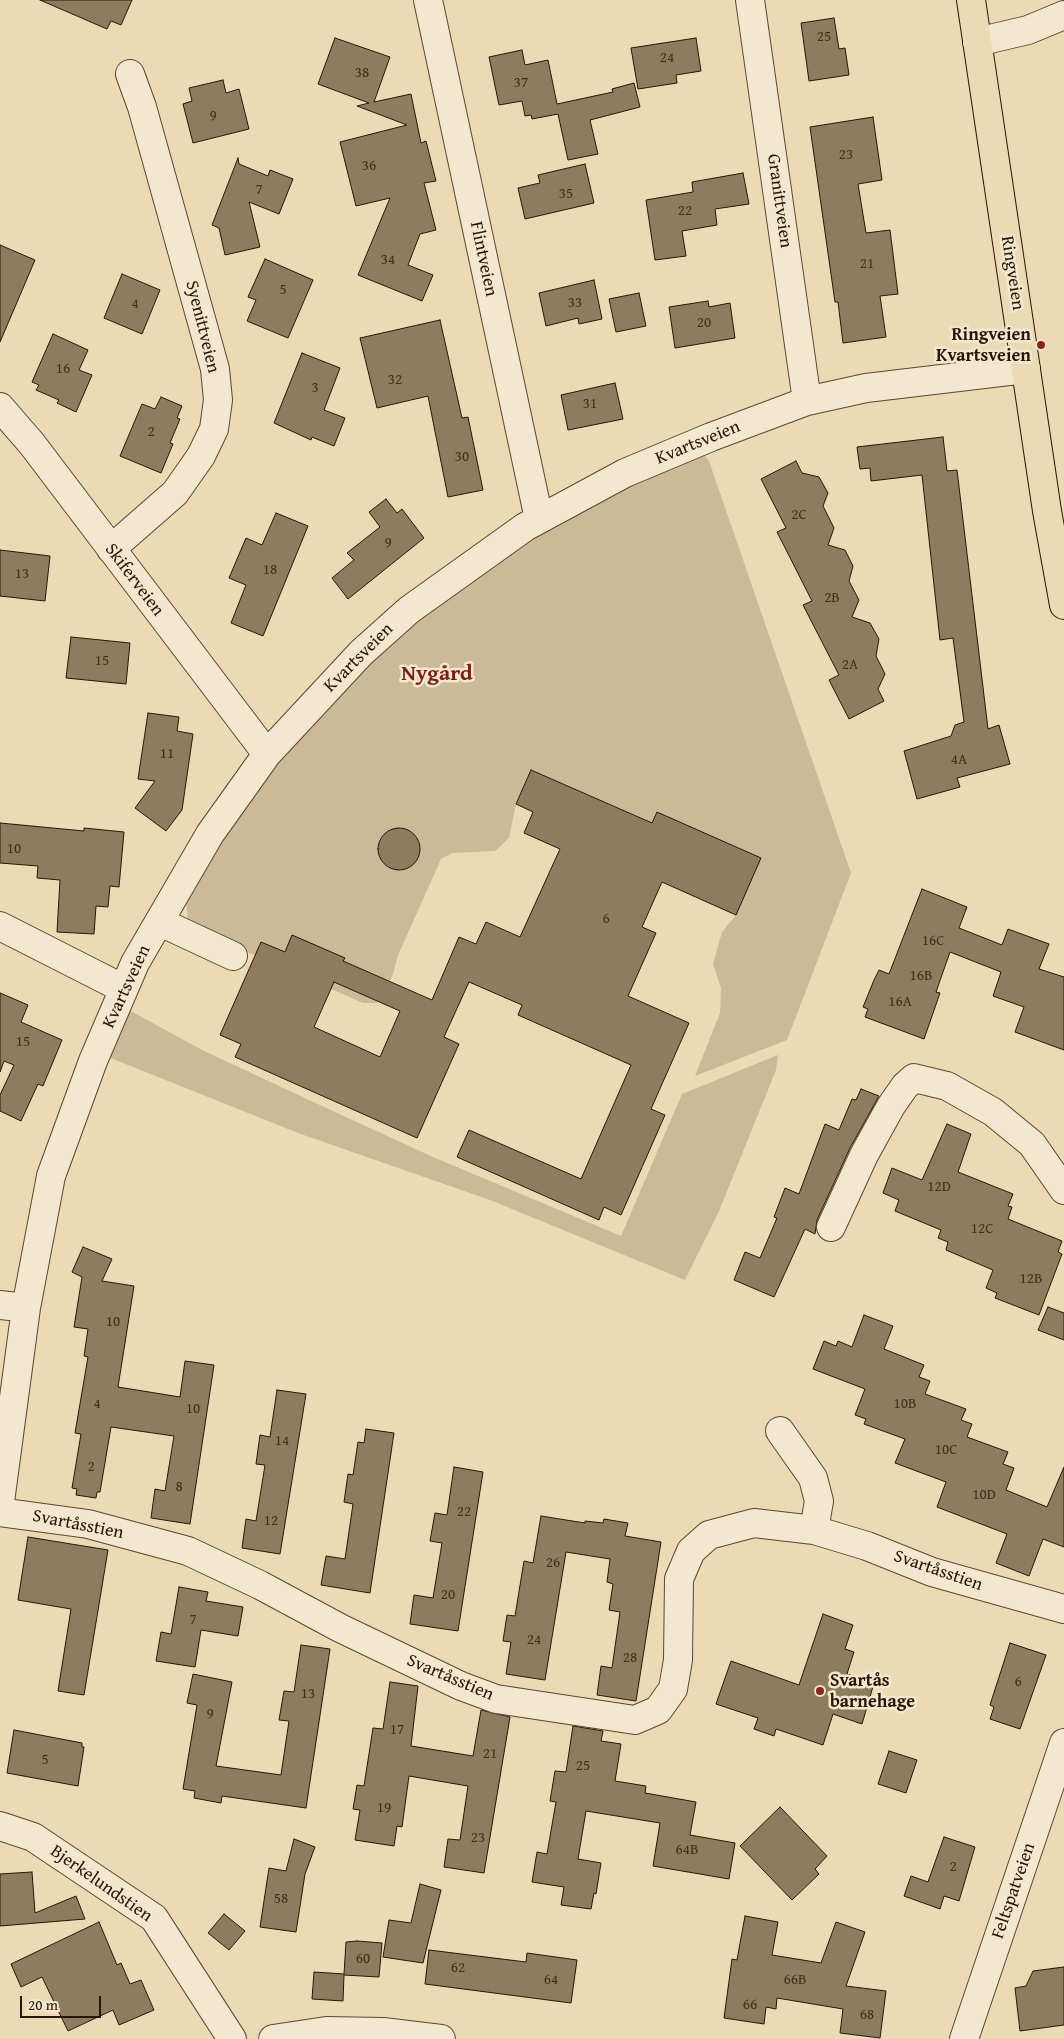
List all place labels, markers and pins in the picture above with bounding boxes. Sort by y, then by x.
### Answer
place label: Ringveien Kvartsveien [936,324,1031,366]
marker: Ringveien Kvartsveien [1035,339,1047,351]
place label: Svartås barnehage [830,1670,915,1712]
marker: Svartås barnehage [814,1685,826,1697]

